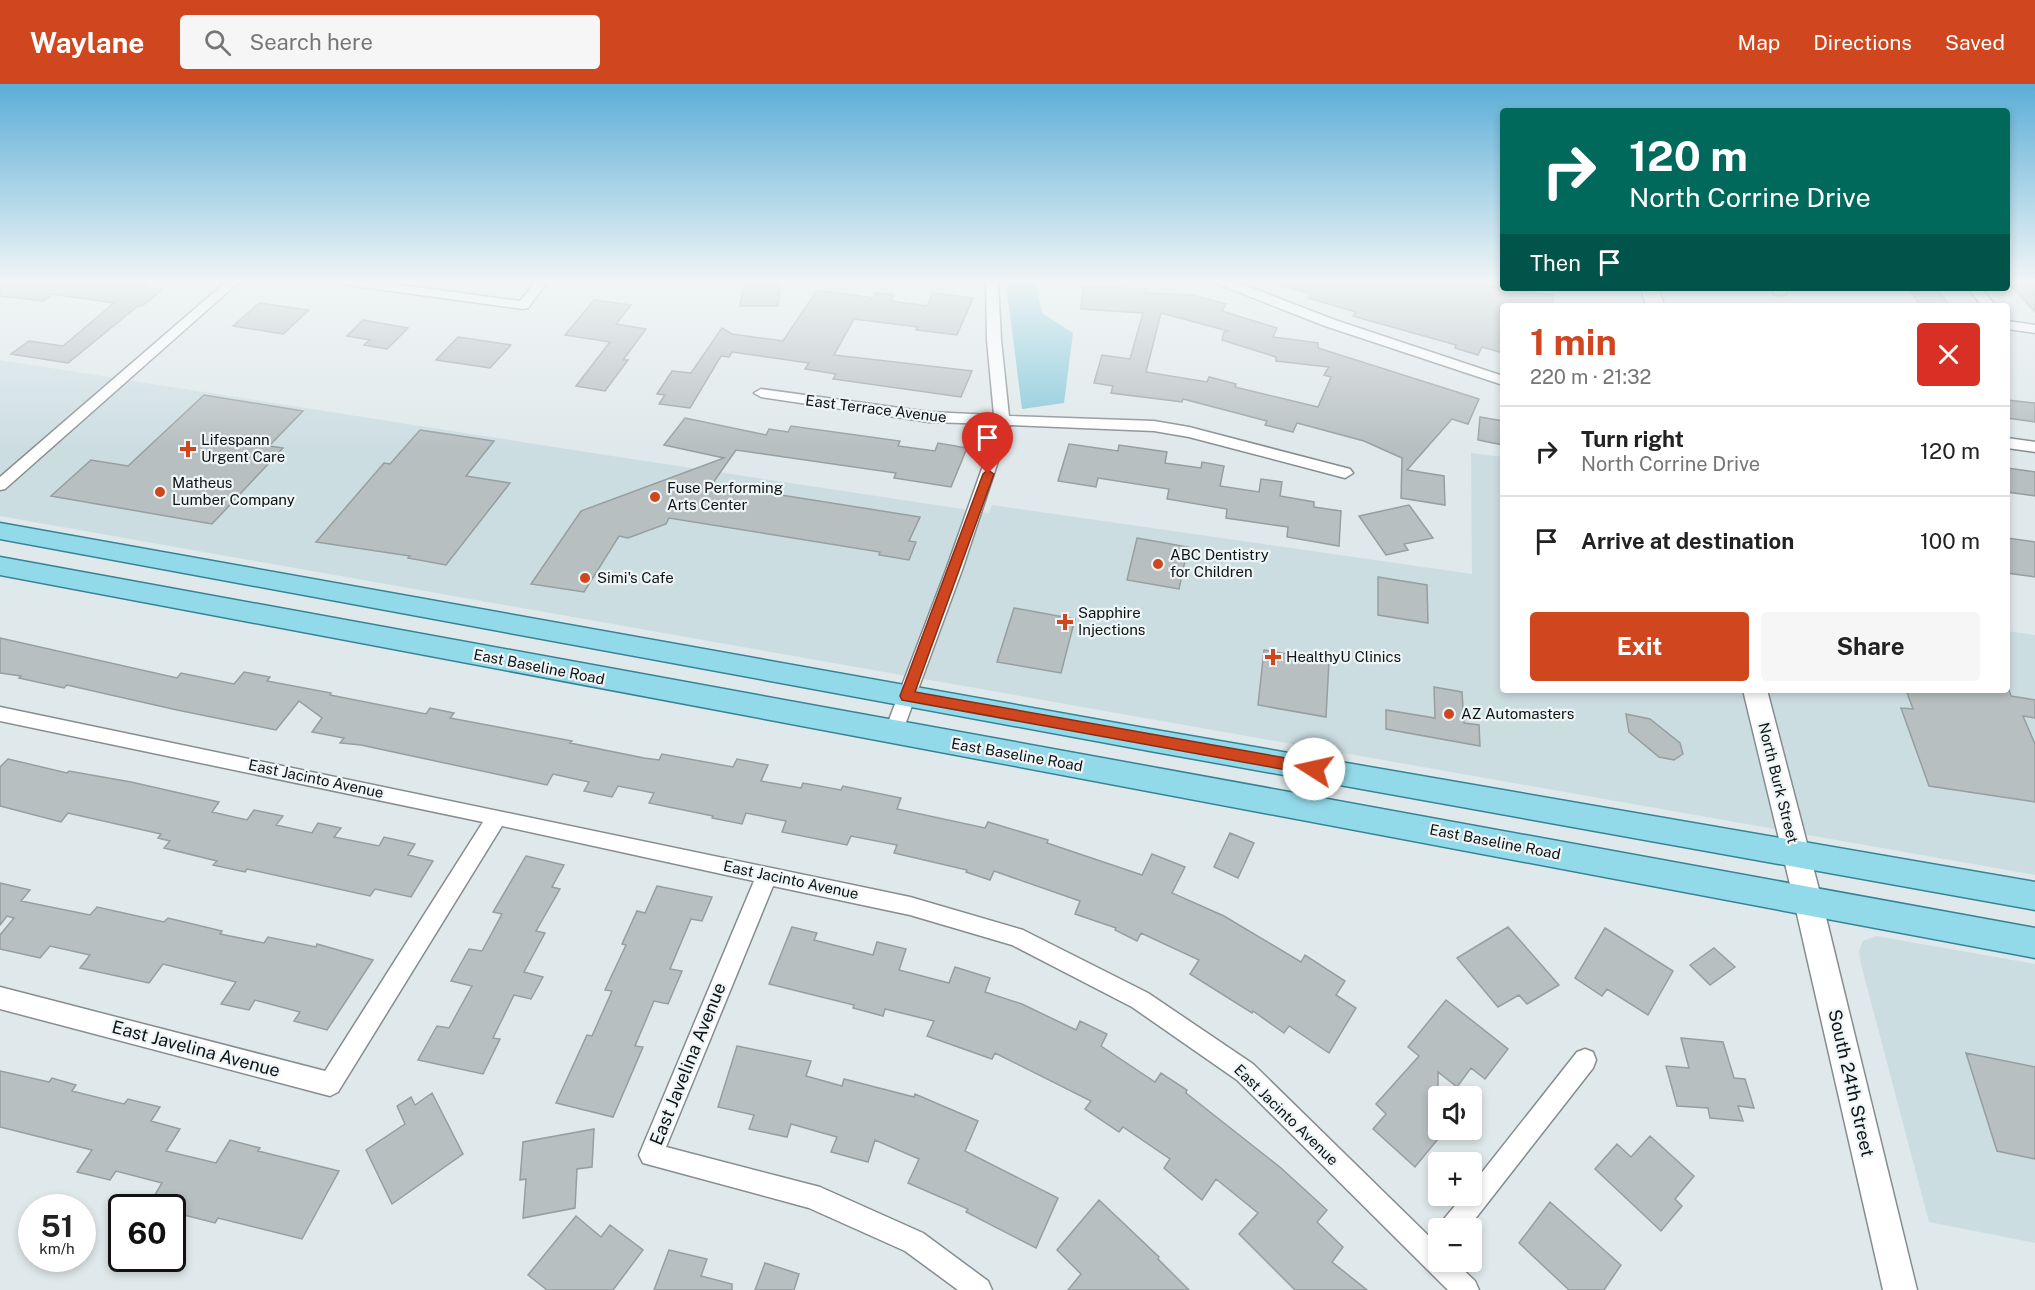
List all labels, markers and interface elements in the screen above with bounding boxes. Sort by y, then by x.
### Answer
search box [180,15,600,69]
text: Waylane [30,26,144,59]
icon: search [201,26,234,59]
text: Search here [249,29,373,55]
text: Map [1738,30,1780,55]
text: Directions [1813,30,1912,55]
text: Saved [1945,30,2005,55]
text: 120 m [1629,131,1748,180]
icon: right [1530,132,1608,210]
text: North Corrine Drive [1629,181,1871,213]
icon: arrive [1593,246,1626,279]
text: Then [1530,250,1581,276]
text: 1 min [1530,321,1617,363]
button: close [1917,323,1980,386]
text: 220 m · 21:32 [1530,365,1652,389]
street label: East Terrace Avenue [804,391,948,426]
pin [962,412,1013,474]
icon: arrive [971,421,1004,454]
text: Turn right [1581,426,1684,452]
place label: Lifespann Urgent Care [201,431,285,465]
icon: right [1530,435,1563,468]
text: 120 m [1920,438,1980,464]
marker: Lifespann Urgent Care [179,440,197,458]
text: North Corrine Drive [1581,452,1760,476]
place label: Matheus Lumber Company [172,474,295,508]
place label: Fuse Performing Arts Center [667,479,783,513]
marker: Matheus Lumber Company [153,485,167,499]
marker: Fuse Performing Arts Center [648,490,662,504]
icon: arrive [1530,525,1563,558]
text: Arrive at destination [1581,528,1794,554]
text: 100 m [1920,528,1980,554]
place label: ABC Dentistry for Children [1170,546,1269,580]
marker: ABC Dentistry for Children [1151,557,1165,571]
place label: Simi's Cafe [597,569,674,586]
marker: Simi's Cafe [578,571,592,585]
place label: Sapphire Injections [1078,604,1145,638]
button: Exit [1530,612,1749,681]
button: Share [1761,612,1980,681]
marker: Sapphire Injections [1056,613,1074,631]
street label: East Baseline Road [472,645,606,688]
marker: HealthyU Clinics [1264,648,1282,666]
place label: HealthyU Clinics [1286,648,1401,665]
place label: AZ Automasters [1461,705,1574,722]
marker: AZ Automasters [1442,707,1456,721]
street label: North Burk Street [1755,721,1802,845]
street label: East Baseline Road [950,735,1084,774]
position arrow [1282,737,1346,801]
street label: East Jacinto Avenue [247,756,385,801]
street label: East Baseline Road [1428,820,1562,863]
street label: East Jacinto Avenue [722,857,860,902]
street label: East Javelina Avenue [645,979,730,1148]
street label: South 24th Street [1824,1007,1879,1159]
street label: East Javelina Avenue [110,1016,283,1081]
street label: East Jacinto Avenue [1231,1061,1342,1169]
map controls [1428,1086,1482,1272]
button: sound [1428,1086,1482,1140]
button: + [1428,1152,1482,1206]
speed limit sign: 60 [108,1194,186,1272]
text: 51 [40,1208,74,1244]
button: − [1428,1218,1482,1272]
text: km/h [39,1240,75,1257]

